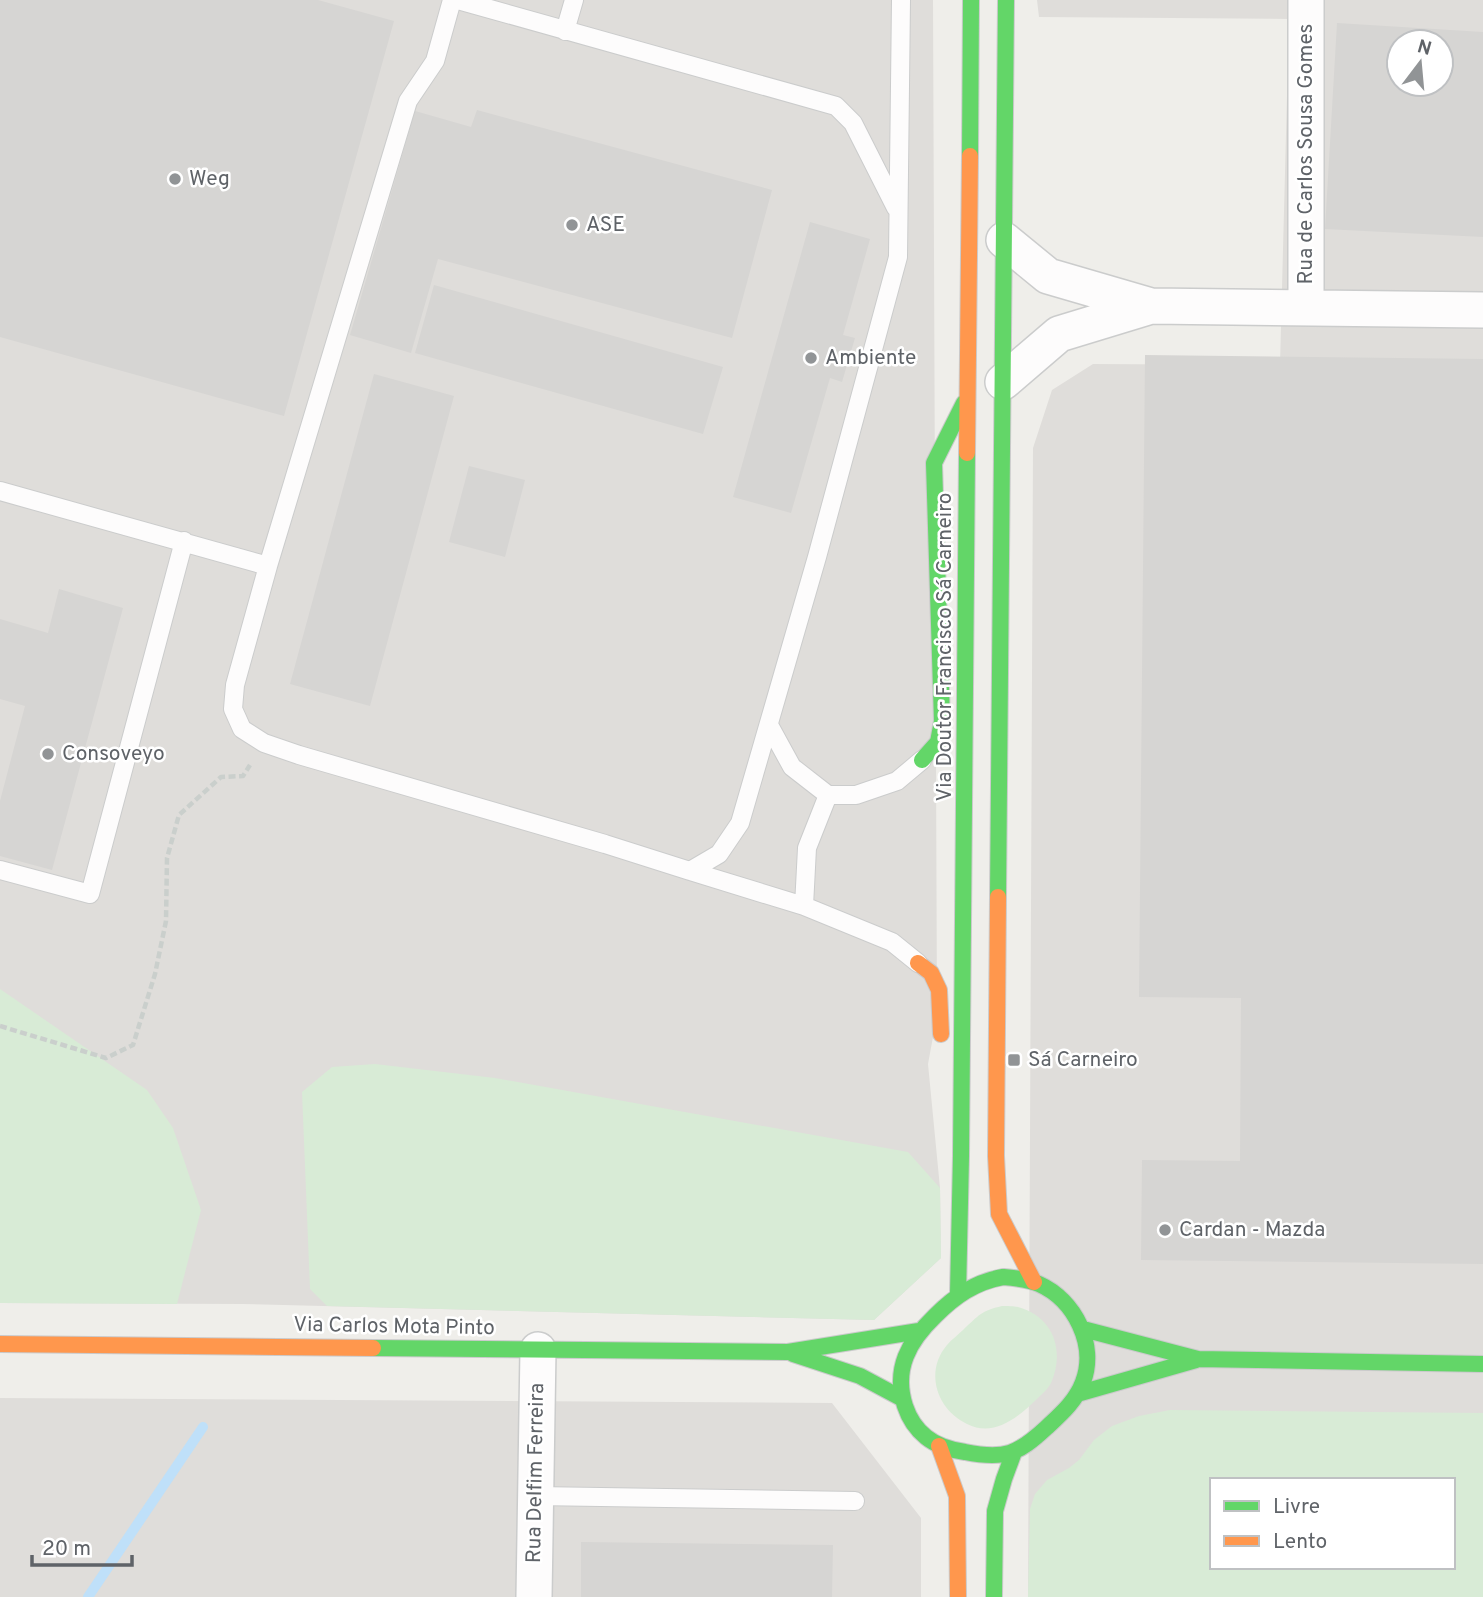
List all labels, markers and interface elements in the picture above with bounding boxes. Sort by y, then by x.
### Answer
street label: Rua de Carlos Sousa Gomes [1293,24,1320,284]
north arrow [1385,28,1455,98]
text: N [1414,35,1434,62]
place label: Weg [189,166,230,193]
marker: Weg [167,171,183,187]
place label: ASE [586,212,625,239]
marker: ASE [564,217,580,233]
place label: Ambiente [825,345,916,372]
marker: Ambiente [803,350,819,366]
street label: Via Doutor Francisco Sá Carneiro [932,493,959,802]
place label: Consoveyo [62,741,165,768]
marker: Consoveyo [40,746,56,762]
place label: Sá Carneiro [1028,1047,1138,1074]
marker: Sá Carneiro [1006,1052,1022,1068]
place label: Cardan - Mazda [1179,1217,1325,1244]
marker: Cardan - Mazda [1157,1222,1173,1238]
street label: Via Carlos Mota Pinto [293,1312,495,1342]
street label: Rua Delfim Ferreira [521,1383,551,1563]
legend [1210,1478,1455,1569]
text: Livre [1273,1494,1320,1521]
scale bar [32,1524,131,1568]
text: Lento [1273,1529,1327,1556]
text: 20 m [42,1536,91,1563]

